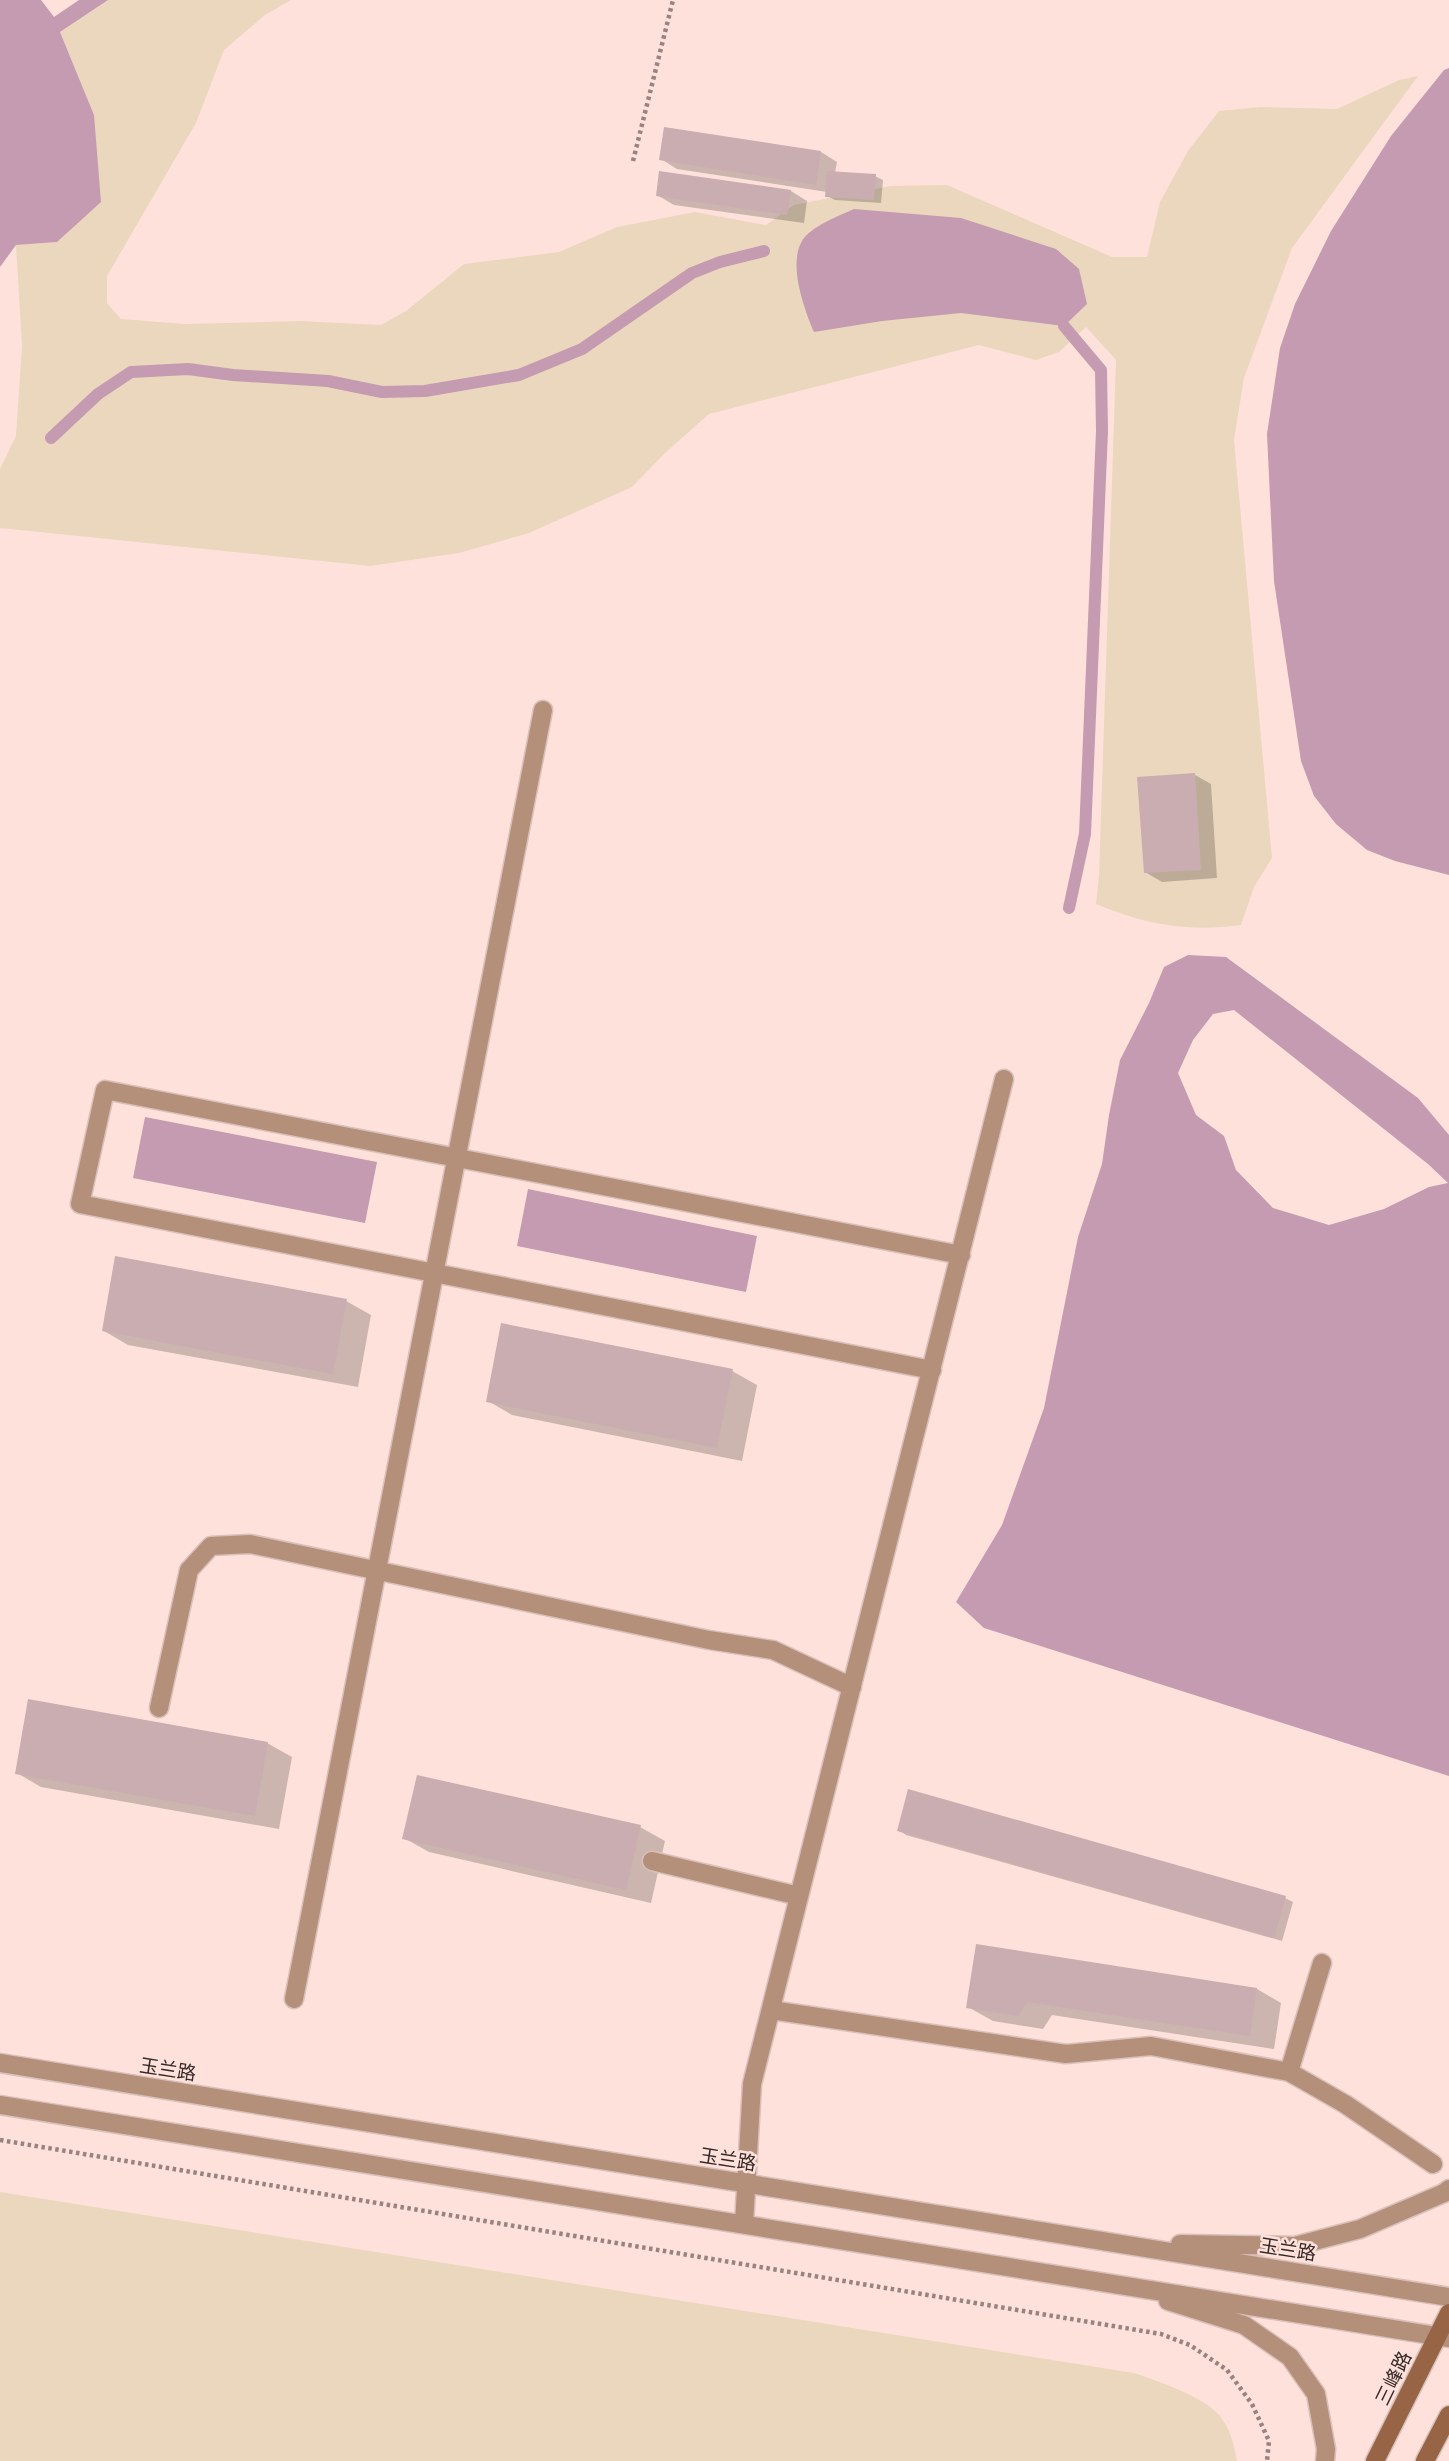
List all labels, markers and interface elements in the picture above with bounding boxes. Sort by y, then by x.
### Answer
street label: 玉兰路 [138,2052,198,2086]
street label: 玉兰路 [698,2142,758,2176]
street label: 玉兰路 [1258,2232,1318,2266]
street label: 三峰路 [1369,2347,1417,2409]

